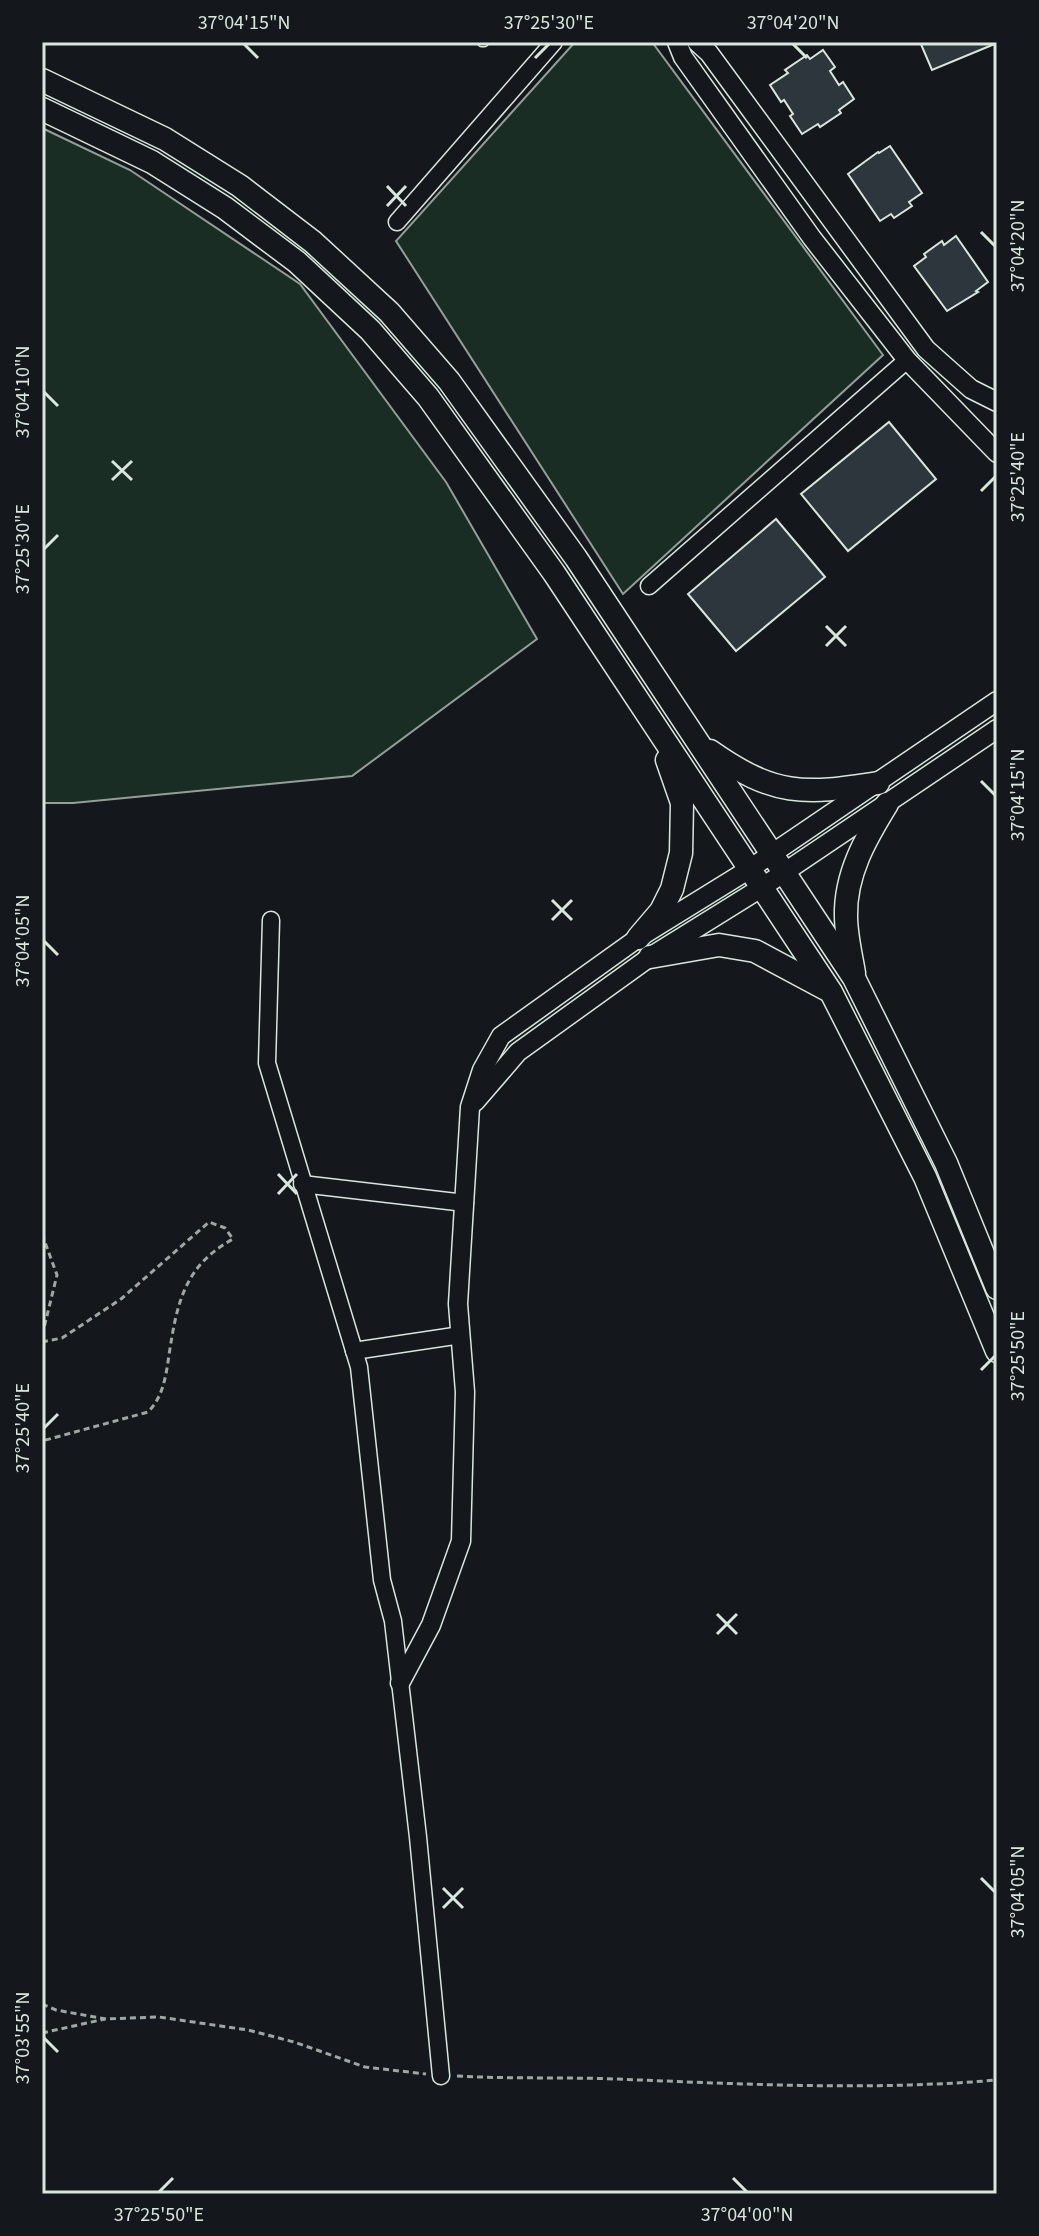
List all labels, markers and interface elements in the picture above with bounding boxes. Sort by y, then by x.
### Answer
text: 37°04'15"N [198,9,290,37]
text: 37°25'30"E [504,9,594,37]
text: 37°04'20"N [747,9,839,37]
text: 37°04'20"N [1004,200,1032,292]
text: 37°04'10"N [9,346,37,438]
text: 37°25'40"E [1004,432,1032,522]
text: 37°25'30"E [9,504,37,594]
text: 37°04'15"N [1004,749,1032,841]
text: 37°04'05"N [9,895,37,987]
text: 37°25'50"E [1004,1311,1032,1401]
text: 37°25'40"E [9,1383,37,1473]
text: 37°04'05"N [1004,1846,1032,1938]
text: 37°03'55"N [9,1992,37,2084]
text: 37°25'50"E [114,2201,204,2229]
text: 37°04'00"N [701,2201,793,2229]

